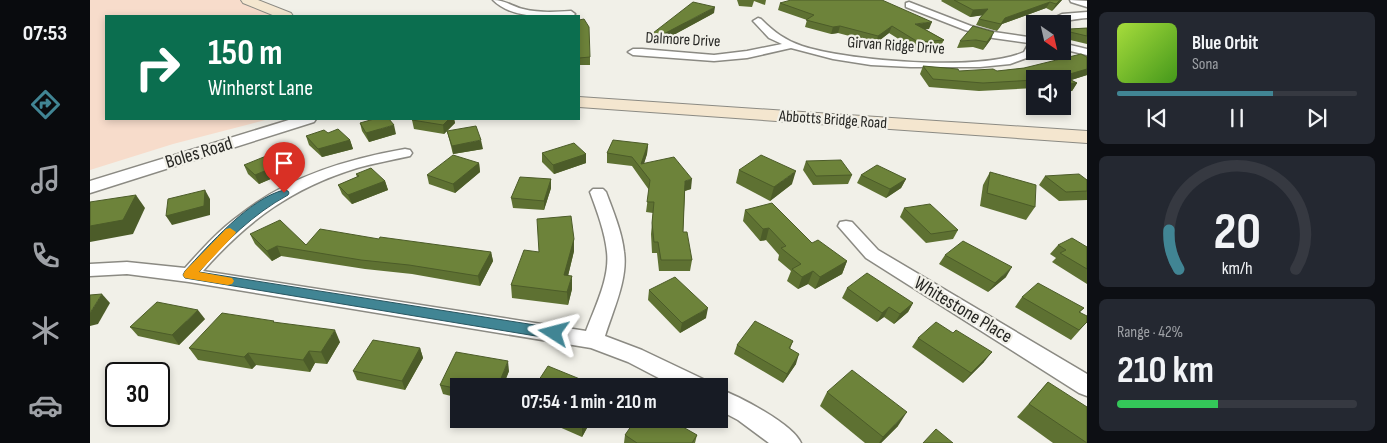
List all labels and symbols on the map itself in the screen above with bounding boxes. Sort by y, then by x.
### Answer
north arrow [1026,15,1071,60]
street label: Dalmore Drive [645,29,721,51]
street label: Girvan Ridge Drive [847,33,945,59]
street label: Abbotts Bridge Road [777,107,888,133]
street label: Boles Road [163,132,235,174]
pin [263,142,305,193]
street label: Whitestone Place [910,272,1016,348]
position arrow [527,306,579,358]
speed limit sign: 30 [105,362,170,427]

